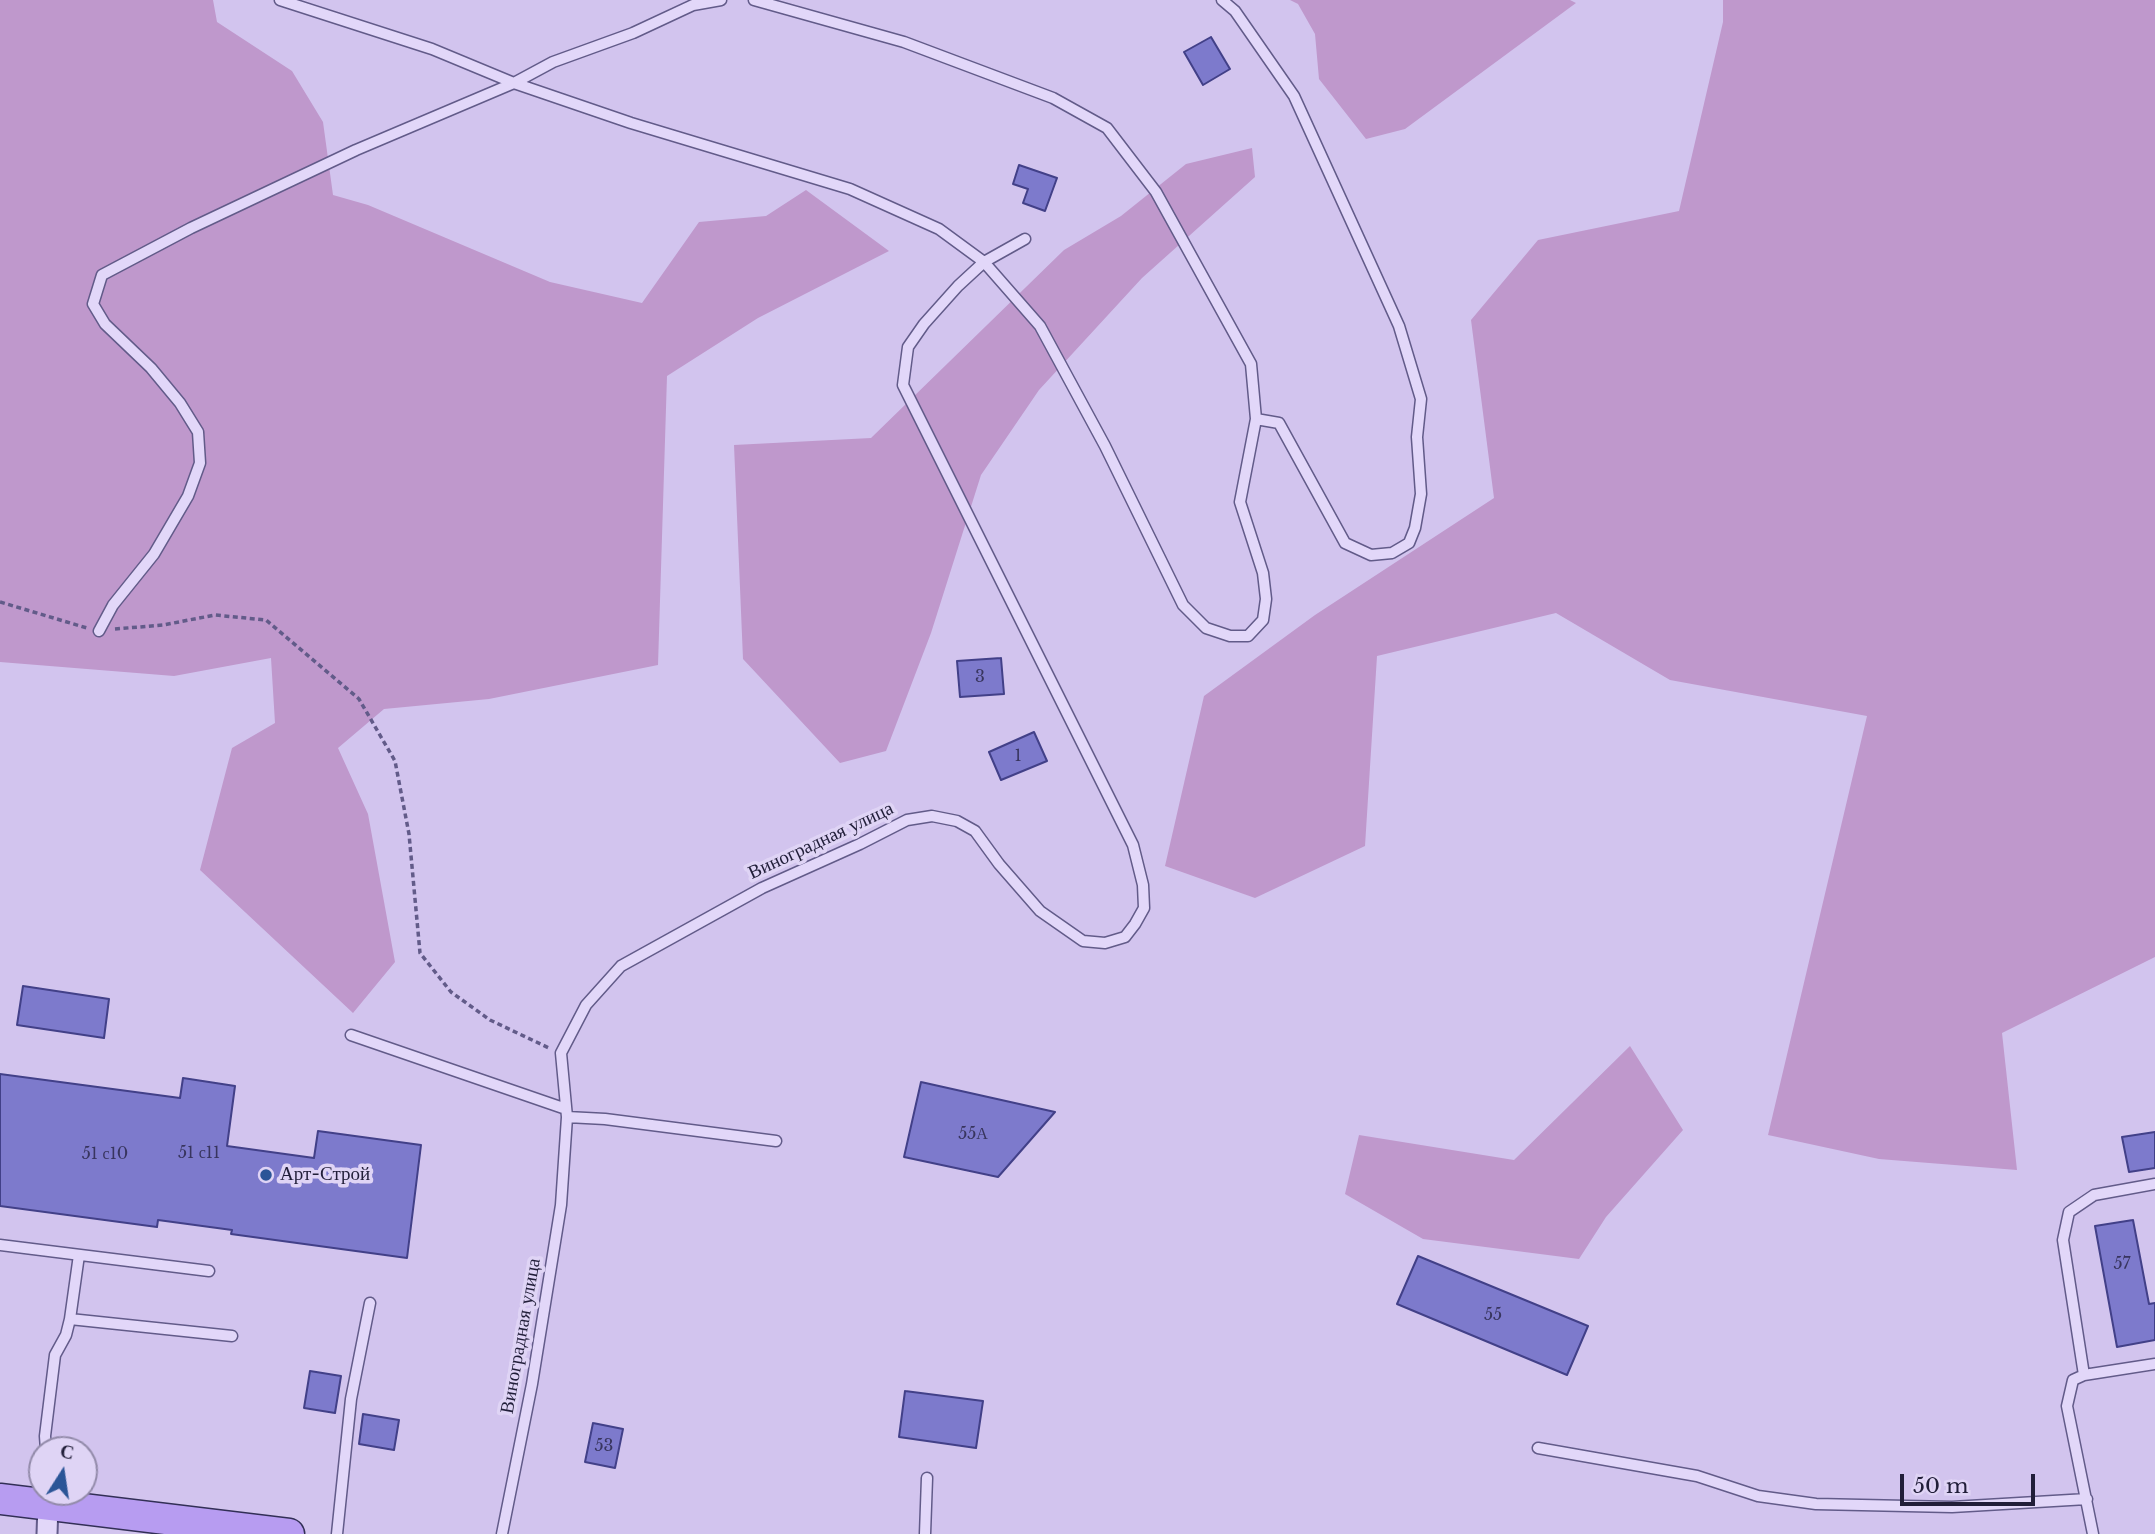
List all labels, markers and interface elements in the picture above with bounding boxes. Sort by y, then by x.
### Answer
house number: 3 [975,667,985,687]
house number: 1 [1014,746,1022,766]
street label: Виноградная улица [745,797,897,885]
house number: 55А [958,1124,988,1144]
house number: 51 с11 [178,1143,220,1163]
house number: 51 с10 [82,1144,128,1164]
place label: Арт-Строй [280,1164,370,1186]
marker: Арт-Строй [258,1167,274,1183]
house number: 57 [2113,1254,2131,1274]
street label: Виноградная улица [496,1256,546,1416]
house number: 55 [1484,1305,1502,1325]
north arrow [28,1436,98,1506]
house number: 53 [595,1436,613,1456]
text: С [58,1439,76,1465]
scale bar [1903,1460,2038,1504]
text: 50 m [1913,1473,1968,1499]

